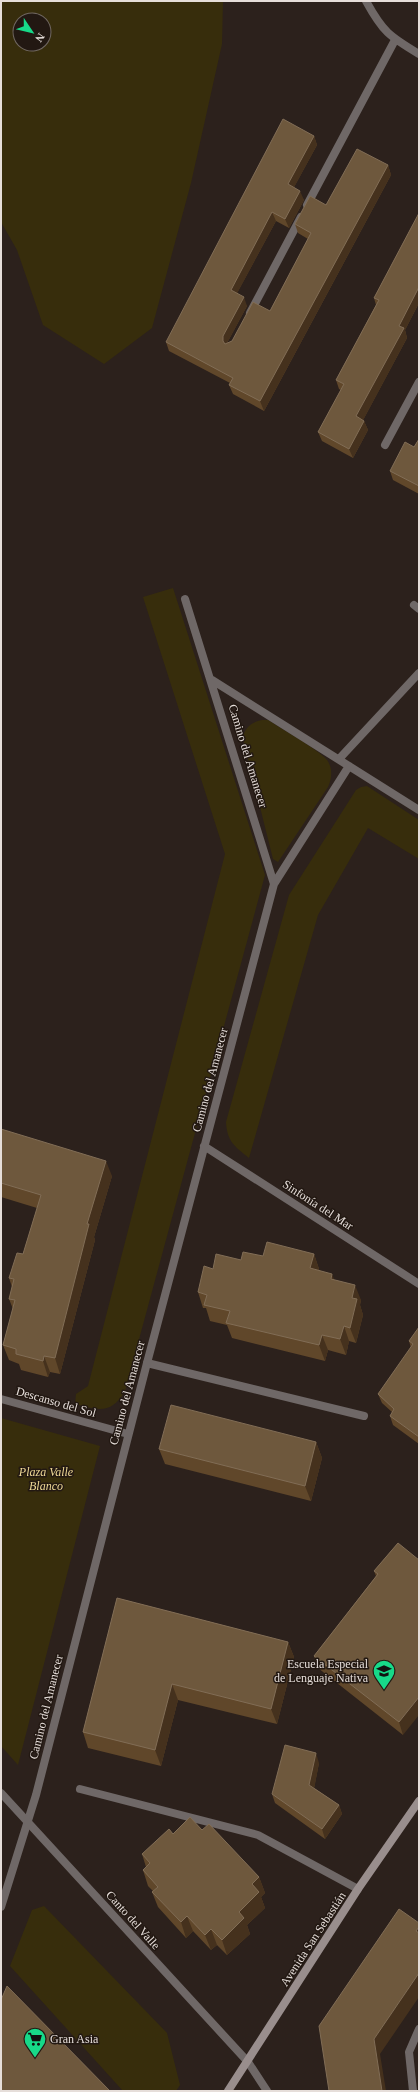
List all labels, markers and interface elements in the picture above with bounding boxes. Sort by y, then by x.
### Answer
north arrow [12,12,52,52]
text: N [33,31,47,44]
street label: Camino del Amanecer [226,703,270,809]
street label: Camino del Amanecer [189,1026,231,1134]
street label: Sinfonía del Mar [280,1177,356,1233]
street label: Camino del Amanecer [106,1339,148,1447]
street label: Descanso del Sol [14,1384,98,1420]
park label: Plaza Valle Blanco [18,1465,74,1493]
street label: Camino del Amanecer [26,1653,66,1761]
place label: Escuela Especial de Lenguaje Nativa [274,1657,369,1685]
school or university icon: Escuela Especial de Lenguaje Nativa [371,1658,397,1691]
street label: Canto del Valle [103,1888,163,1952]
street label: Avenida San Sebastián [277,1889,349,1989]
supermarket icon: Gran Asia [22,2026,48,2059]
place label: Gran Asia [50,2032,99,2046]

